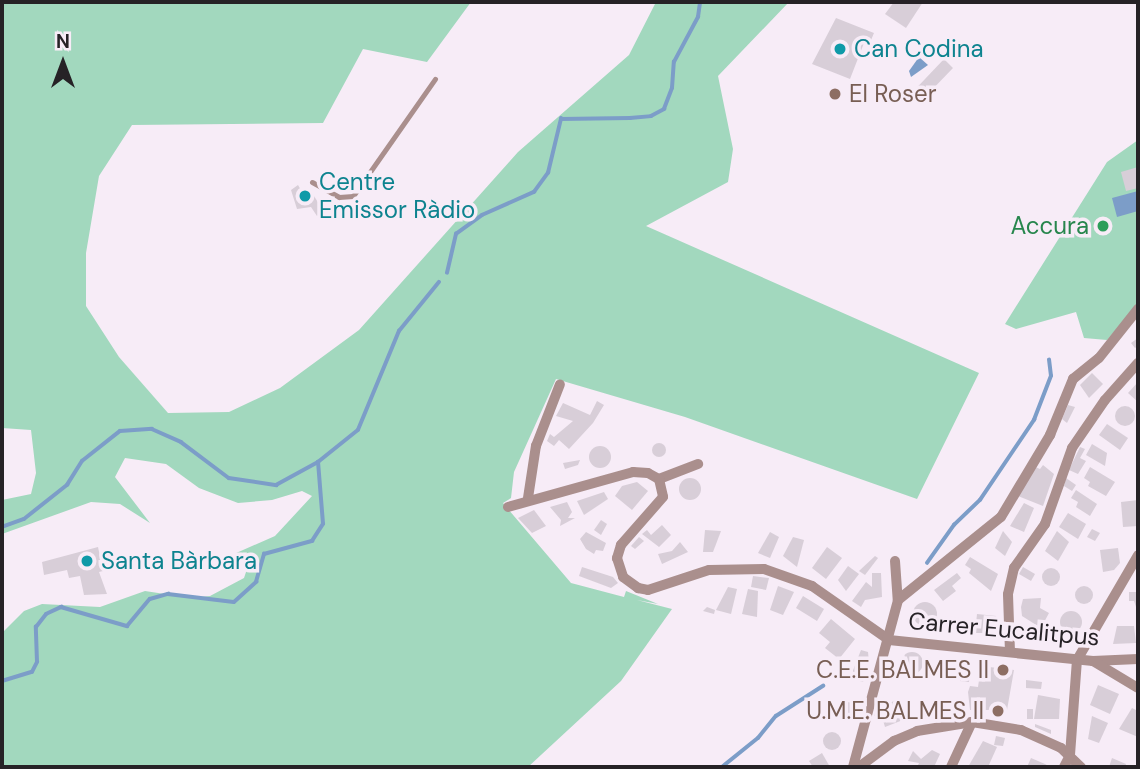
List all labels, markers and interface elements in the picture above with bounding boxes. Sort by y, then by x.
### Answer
north arrow [28,28,98,98]
text: N [56,29,70,54]
place label: Can Codina [854,35,984,63]
marker: Can Codina [832,41,848,57]
place label: El Roser [849,80,937,108]
marker: El Roser [827,86,843,102]
place label: Centre Emissor Ràdio [319,168,475,224]
marker: Centre Emissor Ràdio [297,188,313,204]
place label: Accura [1011,212,1089,240]
marker: Accura [1095,218,1111,234]
place label: Santa Bàrbara [101,547,257,575]
marker: Santa Bàrbara [79,553,95,569]
street label: Carrer Eucalitpus [907,606,1101,652]
place label: C.E.E. BALMES II [816,656,989,684]
marker: C.E.E. BALMES II [995,662,1011,678]
place label: U.M.E. BALMES II [806,697,984,725]
marker: U.M.E. BALMES II [990,703,1006,719]

